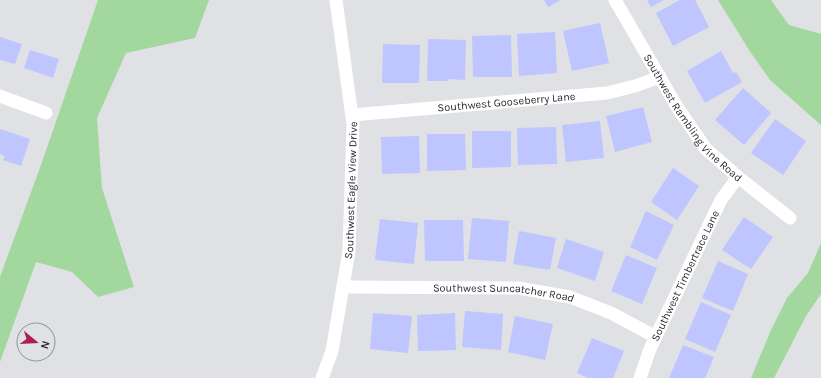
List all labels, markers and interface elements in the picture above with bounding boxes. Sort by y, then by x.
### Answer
street label: Southwest Rambling Vine Road [641,52,745,185]
street label: Southwest Gooseberry Lane [437,90,576,115]
street label: Southwest Eagle View Drive [342,121,360,260]
street label: Southwest Timbertrace Lane [649,208,722,343]
street label: Southwest Suncatcher Road [433,282,576,305]
north arrow [16,322,56,362]
text: N [38,339,52,351]

